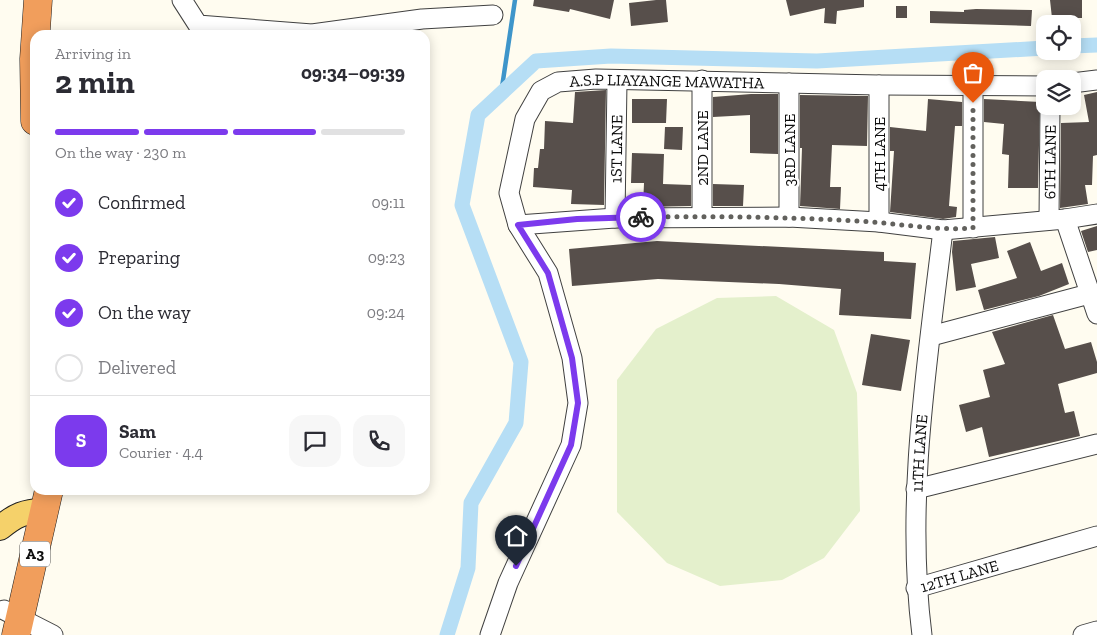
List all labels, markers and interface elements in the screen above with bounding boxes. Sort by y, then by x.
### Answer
map controls [1036,15,1081,115]
button: locate [1036,15,1081,60]
text: Arriving in [55,44,131,63]
pin [952,52,994,103]
icon: bag [959,59,987,87]
text: 09:34–09:39 [301,61,405,84]
text: 2 min [55,63,135,101]
street label: A.S.P LIAYANGE MAWATHA [569,70,765,93]
button: layers [1036,70,1081,115]
street label: 2ND LANE [693,110,712,186]
street label: 3RD LANE [780,114,799,186]
street label: 1ST LANE [607,115,627,183]
street label: 4TH LANE [870,117,889,191]
street label: 6TH LANE [1040,125,1060,199]
text: On the way · 230 m [55,143,186,162]
icon: check [55,189,83,217]
text: Confirmed [98,191,185,214]
courier [616,192,666,242]
text: 09:11 [371,193,405,212]
icon: bike [627,203,655,231]
icon: check [55,244,83,272]
text: Preparing [98,246,180,269]
text: 09:23 [368,248,405,267]
icon: check [55,299,83,327]
text: On the way [98,301,191,324]
text: 09:24 [367,303,405,322]
text: Delivered [98,356,176,379]
street label: 11TH LANE [908,414,932,493]
button: chat [289,415,341,467]
button: phone [353,415,405,467]
text: Sam [119,420,156,443]
text: S [76,429,86,452]
text: Courier · 4.4 [119,443,203,462]
pin [495,515,537,566]
icon: home [502,522,530,550]
road number: A3 [20,542,50,566]
street label: 12TH LANE [918,556,1001,596]

